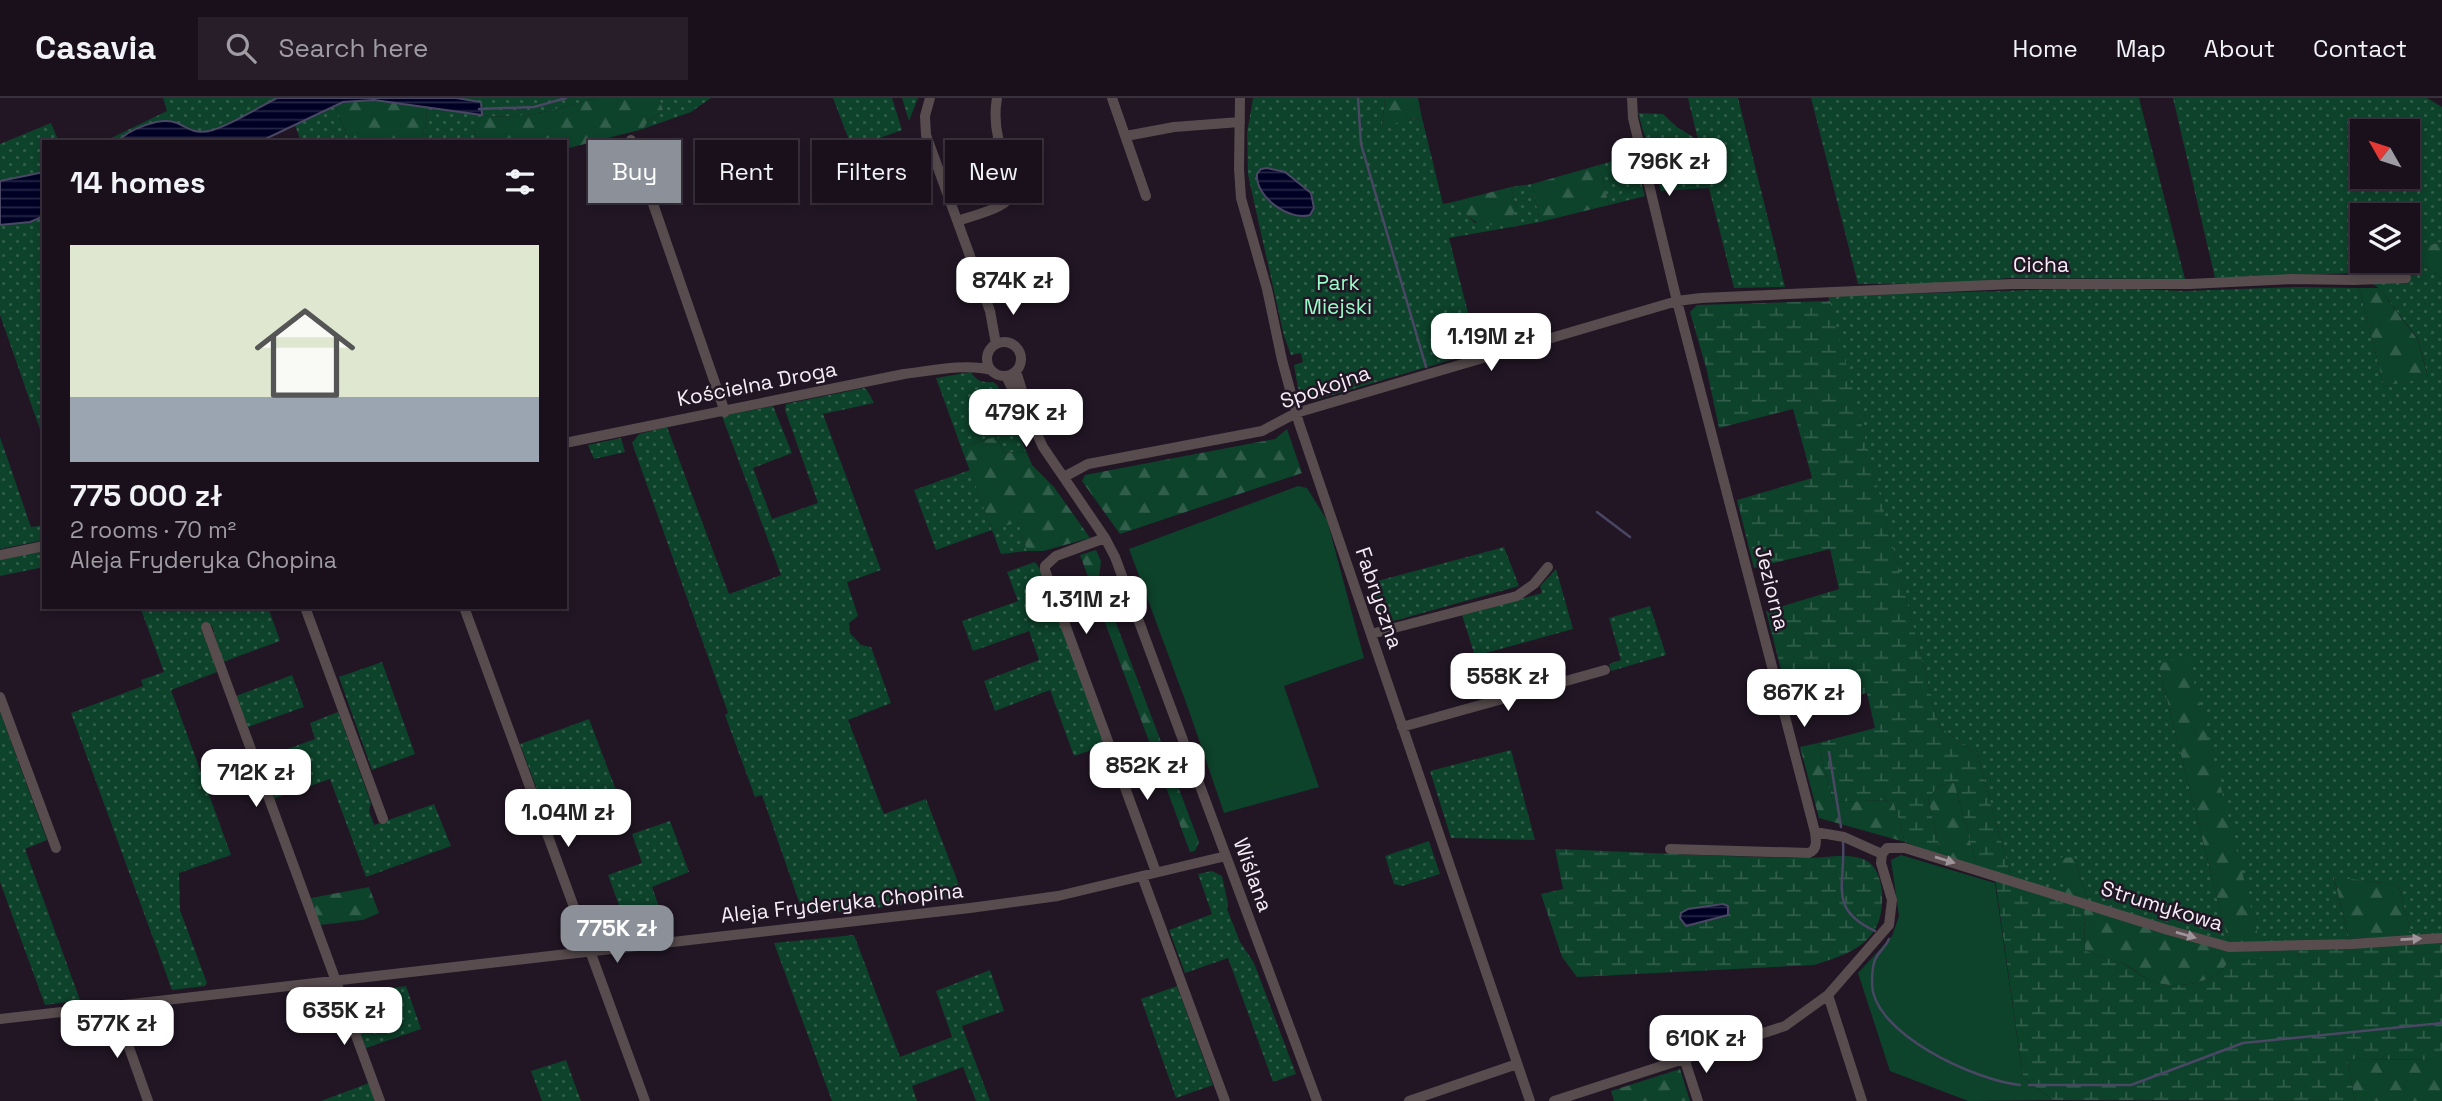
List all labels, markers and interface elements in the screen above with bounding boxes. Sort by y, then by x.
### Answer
search box [198,17,688,80]
text: Casavia [35,27,156,69]
icon: search [222,29,260,67]
text: Search here [278,31,428,65]
text: Home [2012,33,2078,64]
text: Map [2116,33,2166,64]
text: About [2204,33,2275,64]
text: Contact [2313,33,2407,64]
north arrow [2350,119,2420,189]
map controls [2350,119,2420,273]
pin: 796K zł [1604,139,1734,198]
chip: Buy [588,140,681,203]
chip: Rent [695,140,798,203]
chip: Filters [812,140,931,203]
chip: New [945,140,1042,203]
text: 796K zł [1628,146,1710,176]
text: 14 homes [70,163,206,202]
icon: filters [501,163,539,201]
button: layers [2350,203,2420,273]
street label: Cicha [2013,251,2069,278]
pin: 874K zł [948,258,1078,317]
text: 874K zł [972,265,1054,295]
park label: Park Miejski [1304,269,1372,320]
icon: home [242,290,368,416]
pin: 1.19M zł [1419,314,1563,373]
text: 1.19M zł [1447,321,1535,351]
street label: Kościelna Droga [675,355,839,412]
street label: Spokojna [1276,359,1373,414]
pin: 479K zł [961,390,1091,449]
text: 479K zł [985,397,1067,427]
text: 775 000 zł [70,476,223,515]
text: 2 rooms · 70 m² [70,515,236,545]
street label: Jeziorna [1749,543,1796,633]
street label: Fabryczna [1350,544,1409,652]
text: Aleja Fryderyka Chopina [70,545,337,575]
pin: 1.31M zł [1014,576,1158,636]
text: 1.31M zł [1042,584,1130,614]
pin: 558K zł [1443,654,1573,713]
text: 558K zł [1467,661,1549,691]
pin: 867K zł [1739,670,1869,729]
text: 867K zł [1763,677,1845,707]
pin: 852K zł [1082,742,1212,802]
pin: 712K zł [191,750,321,809]
text: 852K zł [1106,750,1188,780]
text: 712K zł [217,757,295,787]
pin: 1.04M zł [496,790,640,849]
text: 1.04M zł [521,797,615,827]
street label: Wiślana [1228,834,1279,916]
one-way arrow [1935,855,1956,865]
street label: Strumykowa [2098,874,2226,937]
street label: Aleja Fryderyka Chopina [719,876,965,929]
pin: 775K zł [552,906,682,965]
text: 775K zł [577,913,657,943]
one-way arrow [2175,930,2197,941]
one-way arrow [2401,933,2423,944]
pin: 635K zł [279,988,409,1047]
text: 635K zł [302,995,386,1025]
pin: 577K zł [52,1000,182,1060]
text: 577K zł [77,1008,157,1038]
pin: 610K zł [1641,1016,1771,1075]
text: 610K zł [1666,1023,1746,1053]

